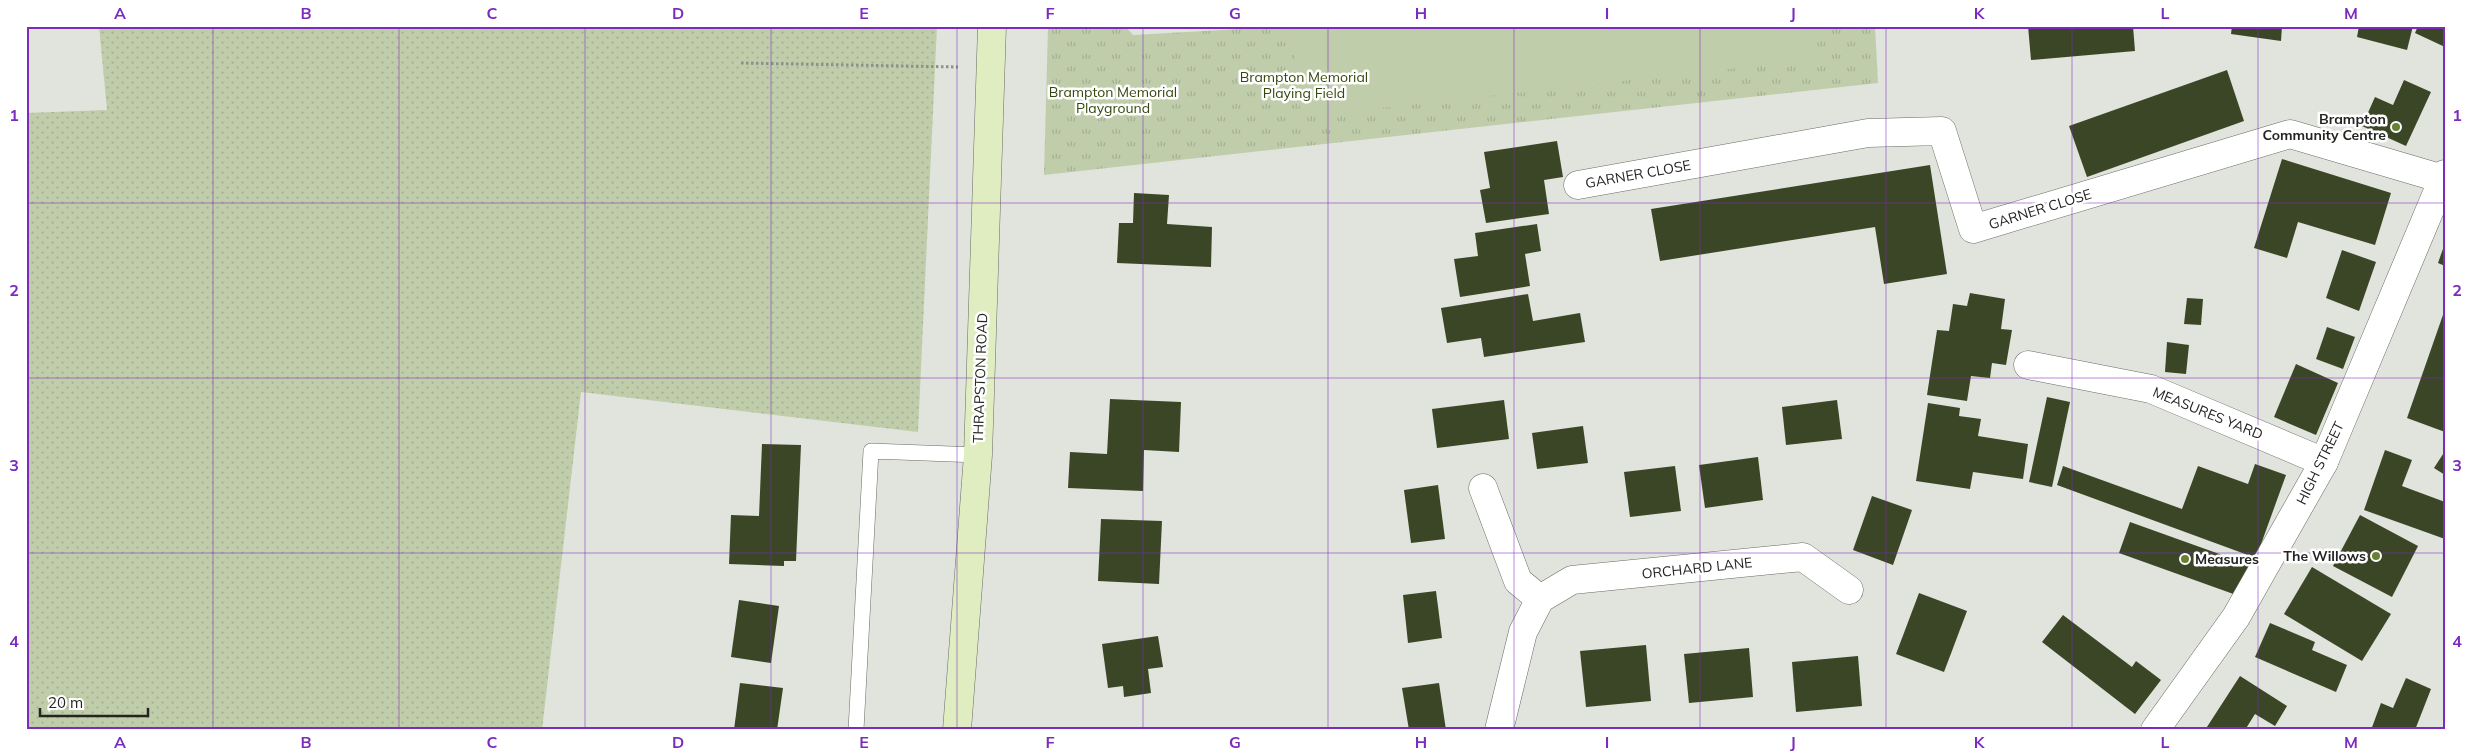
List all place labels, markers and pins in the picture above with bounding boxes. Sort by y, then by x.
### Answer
place label: Brampton Community Centre [2263,110,2386,144]
marker: Brampton Community Centre [2390,121,2402,133]
place label: The Willows [2283,547,2366,565]
place label: Measures [2195,550,2259,568]
marker: The Willows [2370,550,2382,562]
marker: Measures [2179,553,2191,565]

